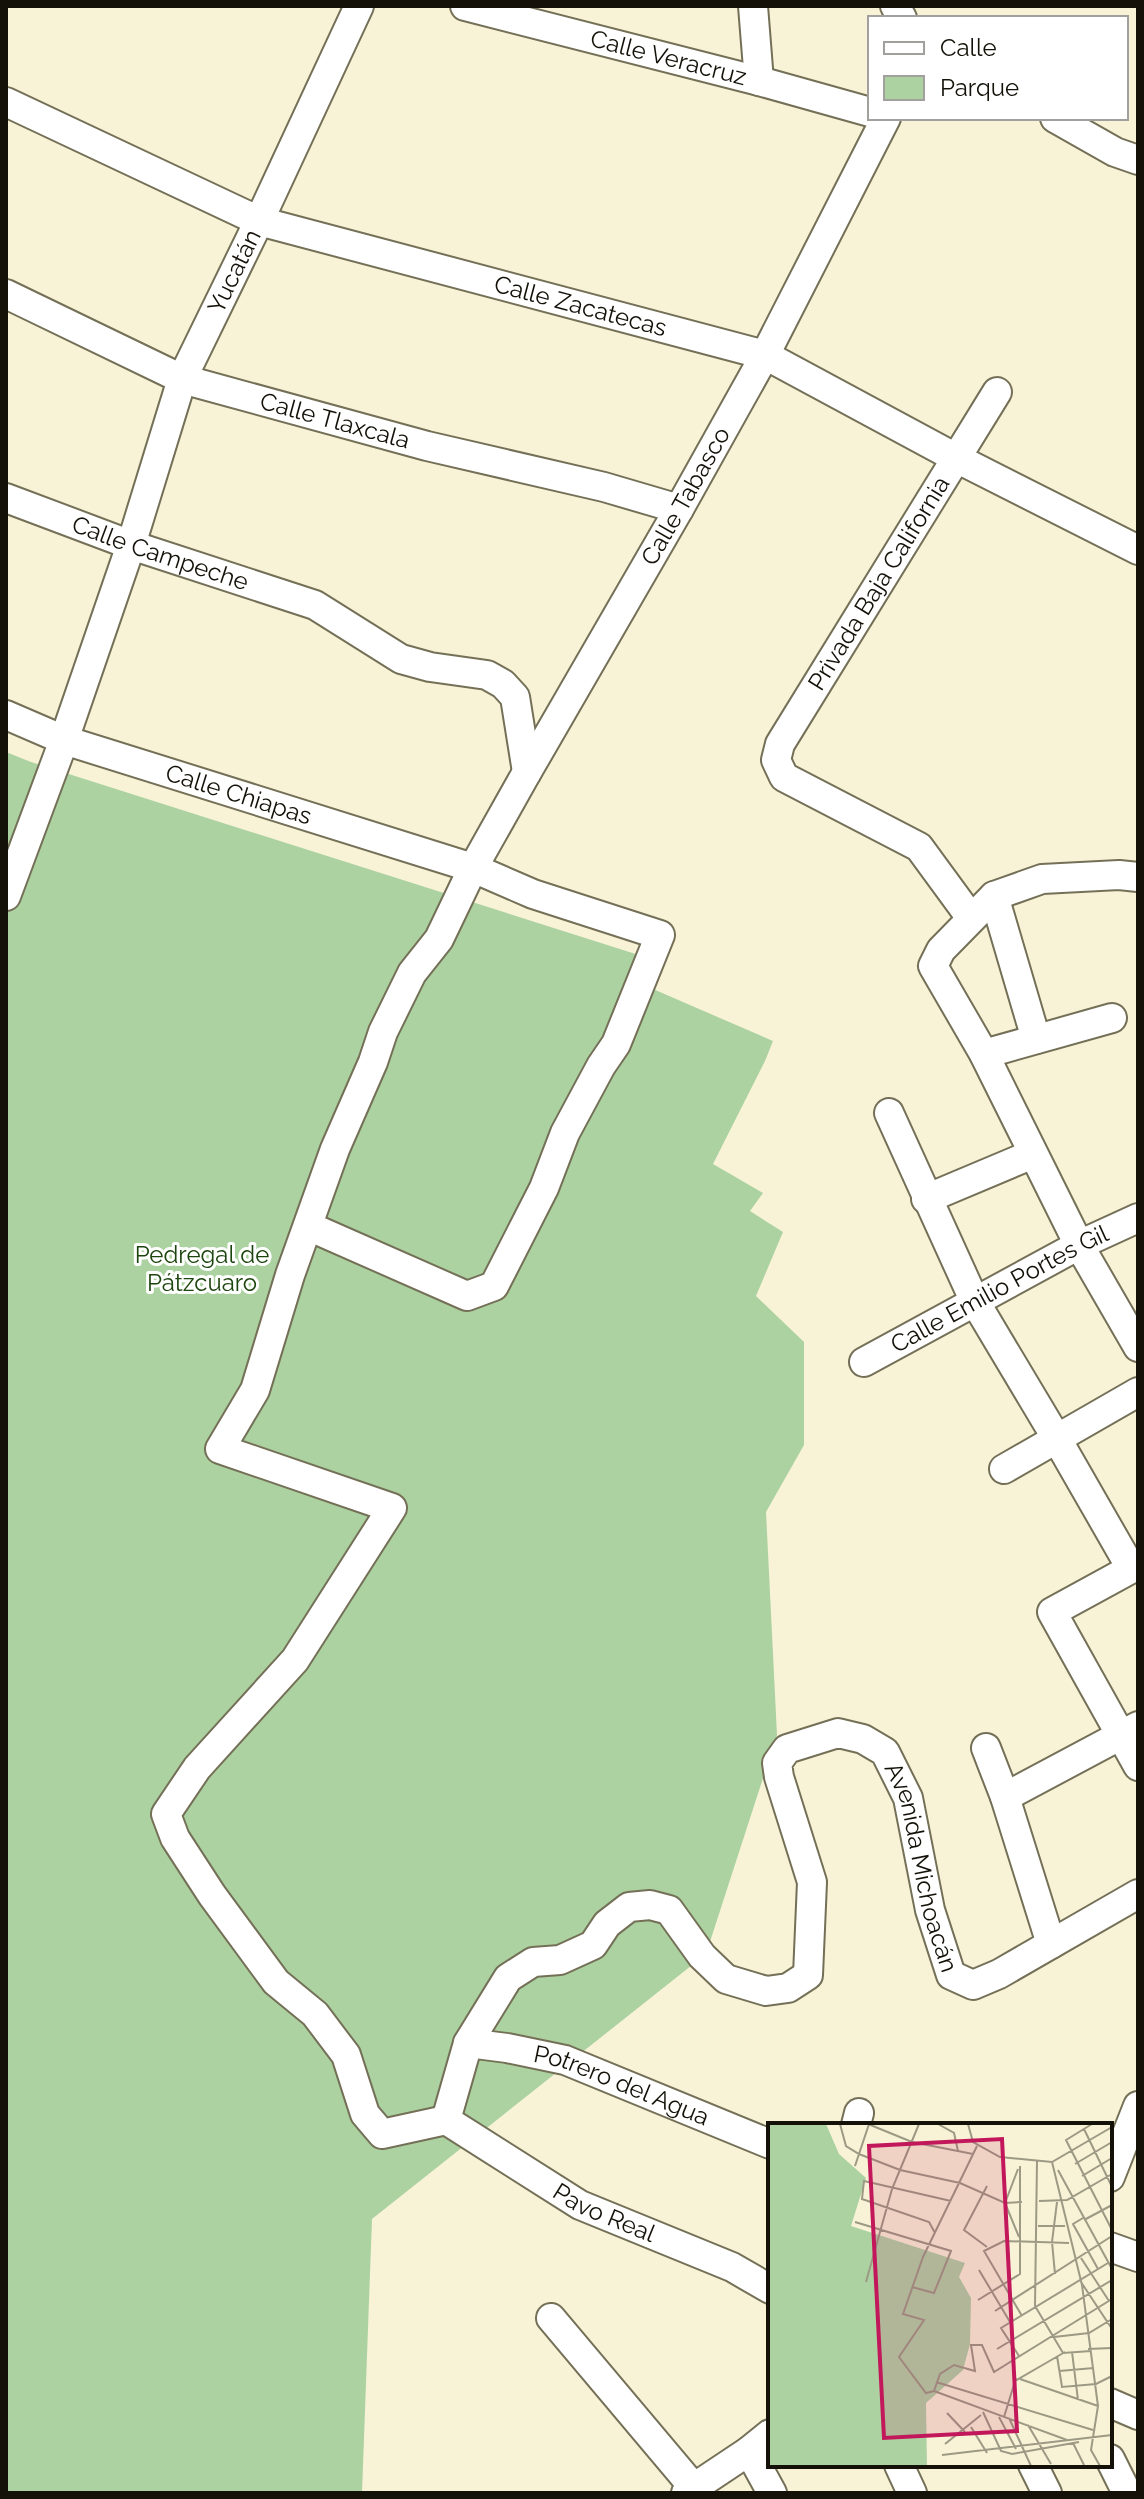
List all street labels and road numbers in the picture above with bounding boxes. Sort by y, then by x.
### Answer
street label: Calle Veracruz [588,24,750,91]
street label: Yucatán [201,224,267,318]
street label: Calle Zacatecas [491,269,670,342]
street label: Calle Tlaxcala [257,386,413,455]
street label: Calle Tabasco [635,422,736,570]
street label: Privada Baja California [802,471,955,695]
street label: Calle Campeche [68,509,252,596]
street label: Calle Chiapas [162,758,315,831]
street label: Calle Emilio Portes Gil [885,1218,1113,1359]
street label: Avenida Michoacán [879,1758,964,1976]
street label: Potrero del Agua [531,2039,713,2131]
street label: Pavo Real [548,2177,660,2248]

